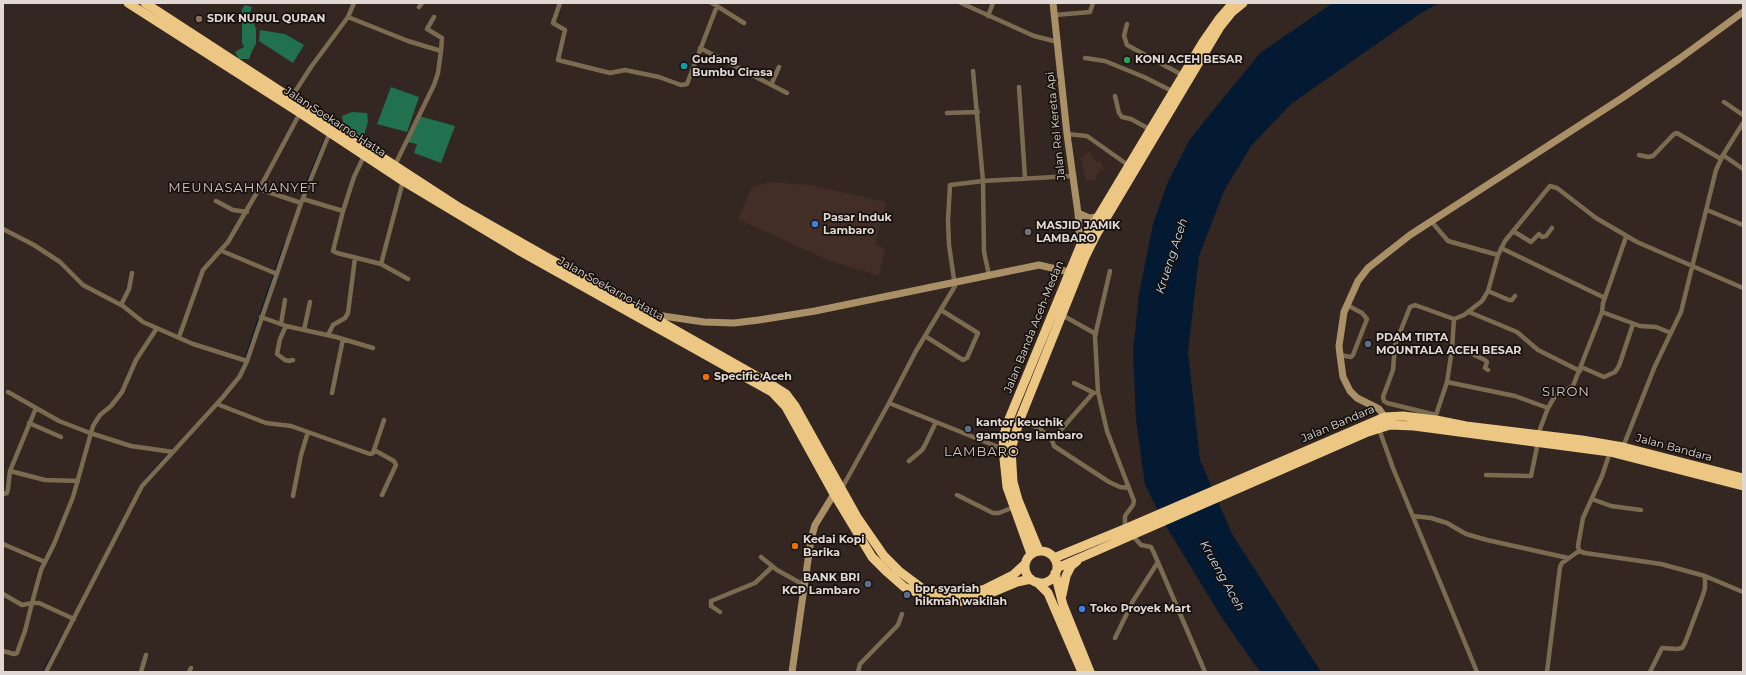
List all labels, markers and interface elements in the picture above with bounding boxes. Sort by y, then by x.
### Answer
place label: SDIK NURUL QURAN [207,12,325,26]
marker: SDIK NURUL QURAN [194,14,204,24]
place label: Gudang Bumbu Cirasa [692,53,773,79]
place label: KONI ACEH BESAR [1135,53,1243,67]
marker: KONI ACEH BESAR [1122,55,1132,65]
marker: Gudang Bumbu Cirasa [679,61,689,71]
street label: Jalan Rel Kereta Api [1044,71,1068,181]
street label: Jalan Soekarno-Hatta [282,84,388,160]
district label: MEUNASAHMANYET [168,180,318,196]
place label: Pasar Induk Lambaro [823,211,892,237]
water label: Krueng Aceh [1153,216,1191,296]
marker: Pasar Induk Lambaro [810,219,820,229]
place label: MASJID JAMIK LAMBARO [1036,219,1120,245]
marker: MASJID JAMIK LAMBARO [1023,227,1033,237]
street label: Jalan Soekarno-Hatta [556,255,666,323]
street label: Jalan Banda Aceh-Medan [1001,259,1067,395]
place label: PDAM TIRTA MOUNTALA ACEH BESAR [1376,331,1521,357]
marker: PDAM TIRTA MOUNTALA ACEH BESAR [1363,339,1373,349]
place label: Specific Aceh [714,370,792,384]
marker: Specific Aceh [701,372,711,382]
district label: SIRON [1542,384,1590,400]
street label: Jalan Bandara [1299,403,1377,445]
place label: kantor keuchik gampong lambaro [976,416,1083,442]
marker: kantor keuchik gampong lambaro [963,424,973,434]
street label: Jalan Bandara [1634,431,1714,465]
district label: LAMBARO [944,444,1020,460]
place label: Kedai Kopi Barika [803,533,865,559]
water label: Krueng Aceh [1197,538,1247,614]
marker: Kedai Kopi Barika [790,541,800,551]
place label: BANK BRI KCP Lambaro [782,571,860,597]
marker: BANK BRI KCP Lambaro [863,579,873,589]
place label: bpr syariah hikmah wakilah [915,582,1007,608]
marker: bpr syariah hikmah wakilah [902,590,912,600]
place label: Toko Proyek Mart [1090,602,1191,616]
marker: Toko Proyek Mart [1077,604,1087,614]

